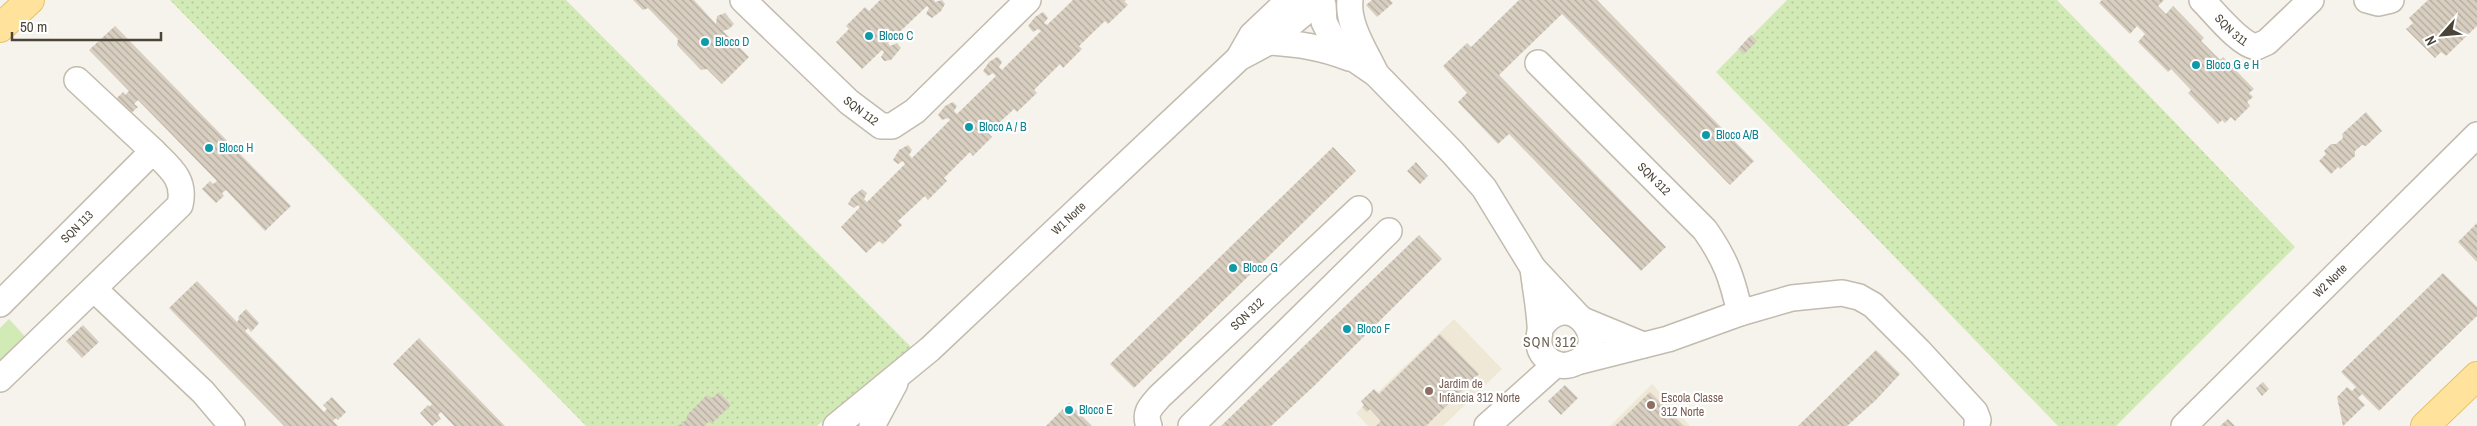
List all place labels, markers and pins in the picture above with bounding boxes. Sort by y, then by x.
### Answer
place label: Bloco C [879,28,913,44]
marker: Bloco C [863,30,875,42]
place label: Bloco D [715,34,749,50]
marker: Bloco D [699,36,711,48]
place label: Bloco G e H [2206,57,2259,73]
marker: Bloco G e H [2190,59,2202,71]
place label: Bloco A / B [979,119,1027,135]
marker: Bloco A / B [963,121,975,133]
place label: Bloco A/B [1716,127,1759,143]
marker: Bloco A/B [1700,129,1712,141]
place label: Bloco H [219,140,253,156]
marker: Bloco H [203,142,215,154]
place label: Bloco G [1243,260,1278,276]
marker: Bloco G [1227,262,1239,274]
place label: Bloco F [1357,321,1390,337]
marker: Bloco F [1341,323,1353,335]
place label: Jardim de Infância 312 Norte [1439,376,1520,406]
marker: Jardim de Infância 312 Norte [1423,385,1435,397]
place label: Escola Classe 312 Norte [1661,390,1723,420]
marker: Escola Classe 312 Norte [1645,399,1657,411]
place label: Bloco E [1079,402,1113,418]
marker: Bloco E [1063,404,1075,416]

